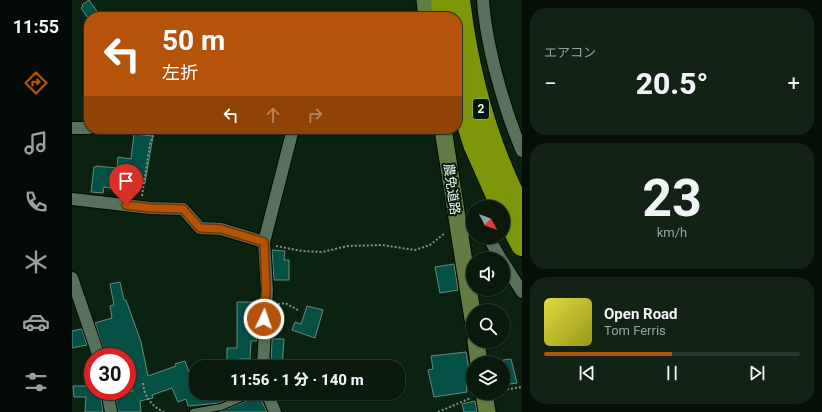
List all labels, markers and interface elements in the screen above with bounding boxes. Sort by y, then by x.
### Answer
text: 11:55 [13,16,59,37]
text: 50 m [162,24,225,57]
icon: left [96,28,148,80]
text: エアコン [544,45,596,60]
text: 左折 [162,62,198,83]
text: 20.5° [636,66,708,101]
icon: directions [22,69,50,97]
text: − [544,71,557,96]
text: + [788,71,800,96]
road number: 2 [473,99,489,119]
icon: left [220,104,242,126]
icon: ahead [262,104,284,126]
icon: right [304,104,326,126]
icon: music [22,129,50,157]
street label: 農免道路 [441,162,463,216]
pin [109,164,143,205]
text: 23 [642,168,702,229]
icon: arrive [115,170,137,192]
icon: phone [22,188,50,216]
north arrow [466,200,510,244]
map controls [466,200,510,400]
text: km/h [657,225,687,240]
icon: climate [22,248,50,276]
button: sound [466,252,510,296]
position arrow [243,298,285,340]
button: search [466,304,510,348]
text: Open Road [604,305,678,323]
icon: car [22,308,50,336]
text: Tom Ferris [604,323,666,338]
speed limit sign: 30 [84,348,136,400]
button: layers [466,356,510,400]
icon: previous [576,362,598,384]
icon: pause [661,362,683,384]
icon: next [746,362,768,384]
icon: filters [22,368,50,396]
text: 11:56 · 1 分 · 140 m [230,371,364,389]

